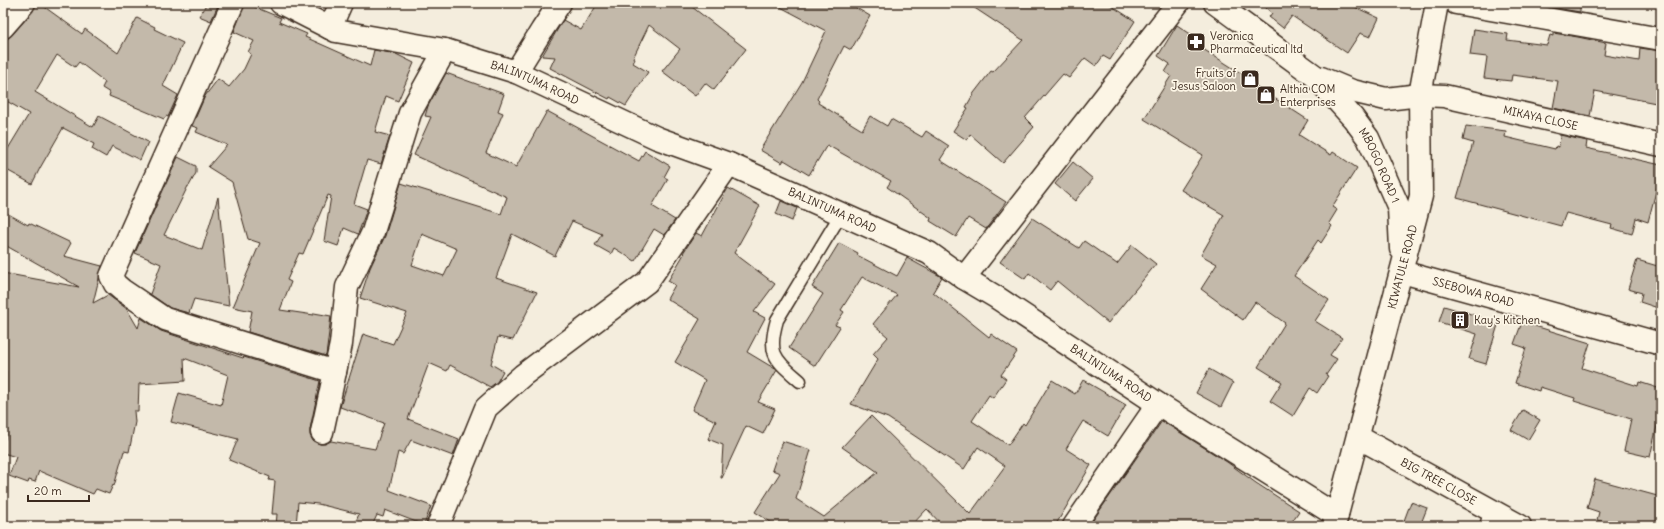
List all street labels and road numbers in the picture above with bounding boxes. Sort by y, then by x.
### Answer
street label: BALINTUMA ROAD [489,58,581,108]
street label: MIKAYA CLOSE [1502,103,1579,133]
street label: MBOGO ROAD 1 [1356,125,1403,205]
street label: BALINTUMA ROAD [786,184,879,236]
street label: KIWATULE ROAD [1385,223,1420,311]
street label: SSEBOWA ROAD [1431,274,1516,310]
street label: BALINTUMA ROAD [1068,341,1155,405]
street label: BIG TREE CLOSE [1398,455,1479,508]

